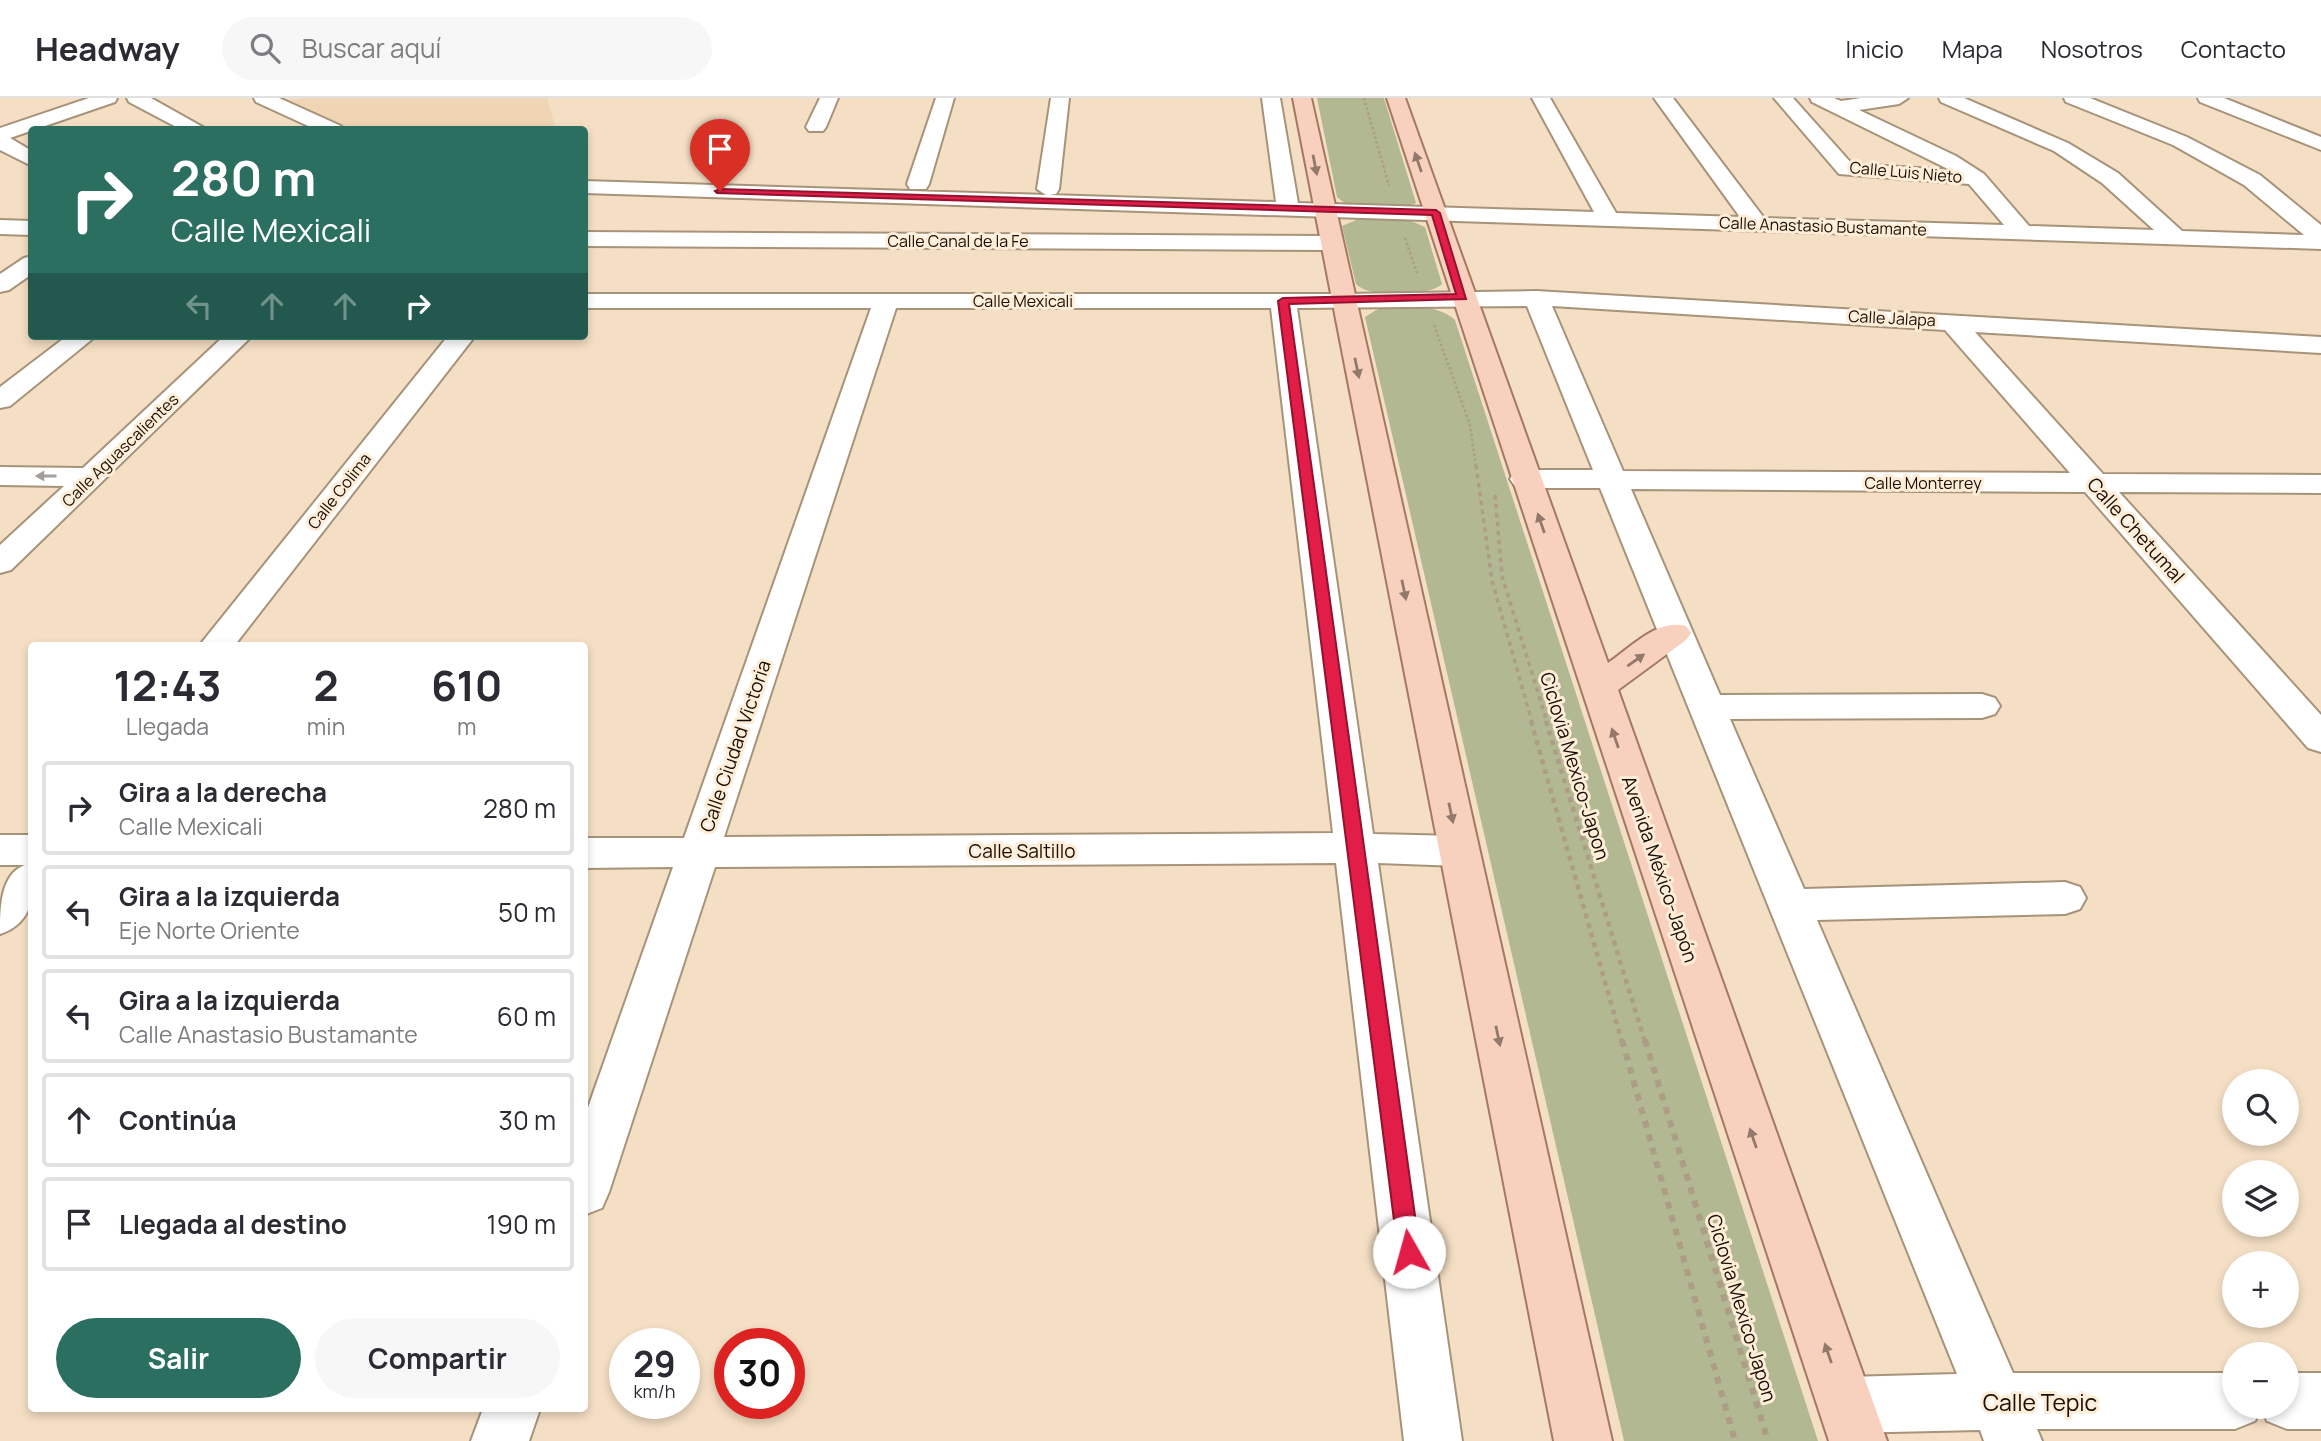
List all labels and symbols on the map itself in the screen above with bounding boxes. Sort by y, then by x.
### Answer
pin [690,119,750,191]
one-way arrow [1412,152,1423,173]
one-way arrow [1310,154,1321,176]
street label: Calle Luis Nieto [1849,156,1963,188]
street label: Calle Anastasio Bustamante [1719,211,1927,241]
street label: Calle Canal de la Fe [887,230,1029,252]
street label: Calle Mexicali [973,290,1073,312]
street label: Calle Jalapa [1848,305,1936,331]
one-way arrow [1352,357,1363,379]
street label: Calle Aguascalientes [57,388,183,512]
street label: Calle Colima [302,448,376,534]
one-way arrow [34,470,56,482]
street label: Calle Monterrey [1864,472,1982,494]
street label: Calle Chetumal [2082,472,2190,588]
one-way arrow [1535,513,1546,534]
one-way arrow [1399,579,1410,601]
one-way arrow [1627,653,1645,667]
street label: Calle Ciudad Victoria [693,656,777,836]
street label: Ciclovia Mexico-Japon [1534,669,1616,863]
one-way arrow [1609,728,1620,749]
street label: Avenida México-Japón [1616,772,1704,966]
one-way arrow [1446,802,1457,824]
street label: Calle Saltillo [969,838,1075,864]
one-way arrow [1493,1025,1504,1047]
one-way arrow [1747,1128,1758,1149]
street label: Ciclovia Mexico-Japon [1701,1211,1783,1405]
position arrow [1372,1215,1446,1289]
speed limit sign: 30 [714,1328,805,1419]
one-way arrow [1822,1343,1833,1364]
street label: Calle Tepic [1983,1386,2097,1418]

